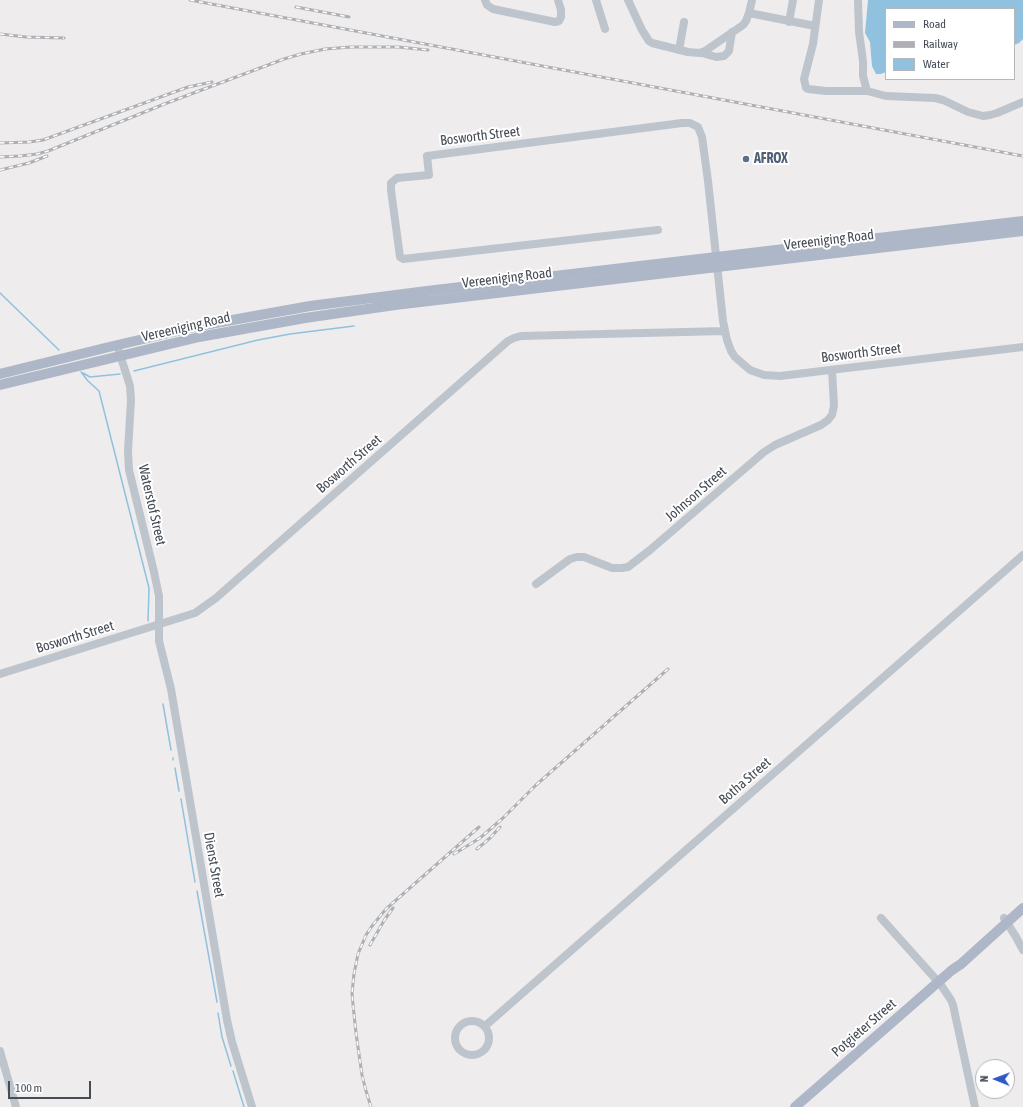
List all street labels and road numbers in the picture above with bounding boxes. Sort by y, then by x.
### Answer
street label: Bosworth Street [439,123,521,149]
street label: Vereeniging Road [783,226,875,254]
street label: Vereeniging Road [461,264,553,292]
street label: Vereeniging Road [140,309,232,345]
street label: Bosworth Street [820,340,902,366]
street label: Bosworth Street [313,431,385,497]
street label: Waterstof Street [135,463,169,547]
street label: Johnson Street [662,463,730,525]
street label: Bosworth Street [34,617,116,657]
street label: Botha Street [716,754,774,808]
street label: Dienst Street [200,831,228,899]
street label: Potgieter Street [828,995,900,1061]

